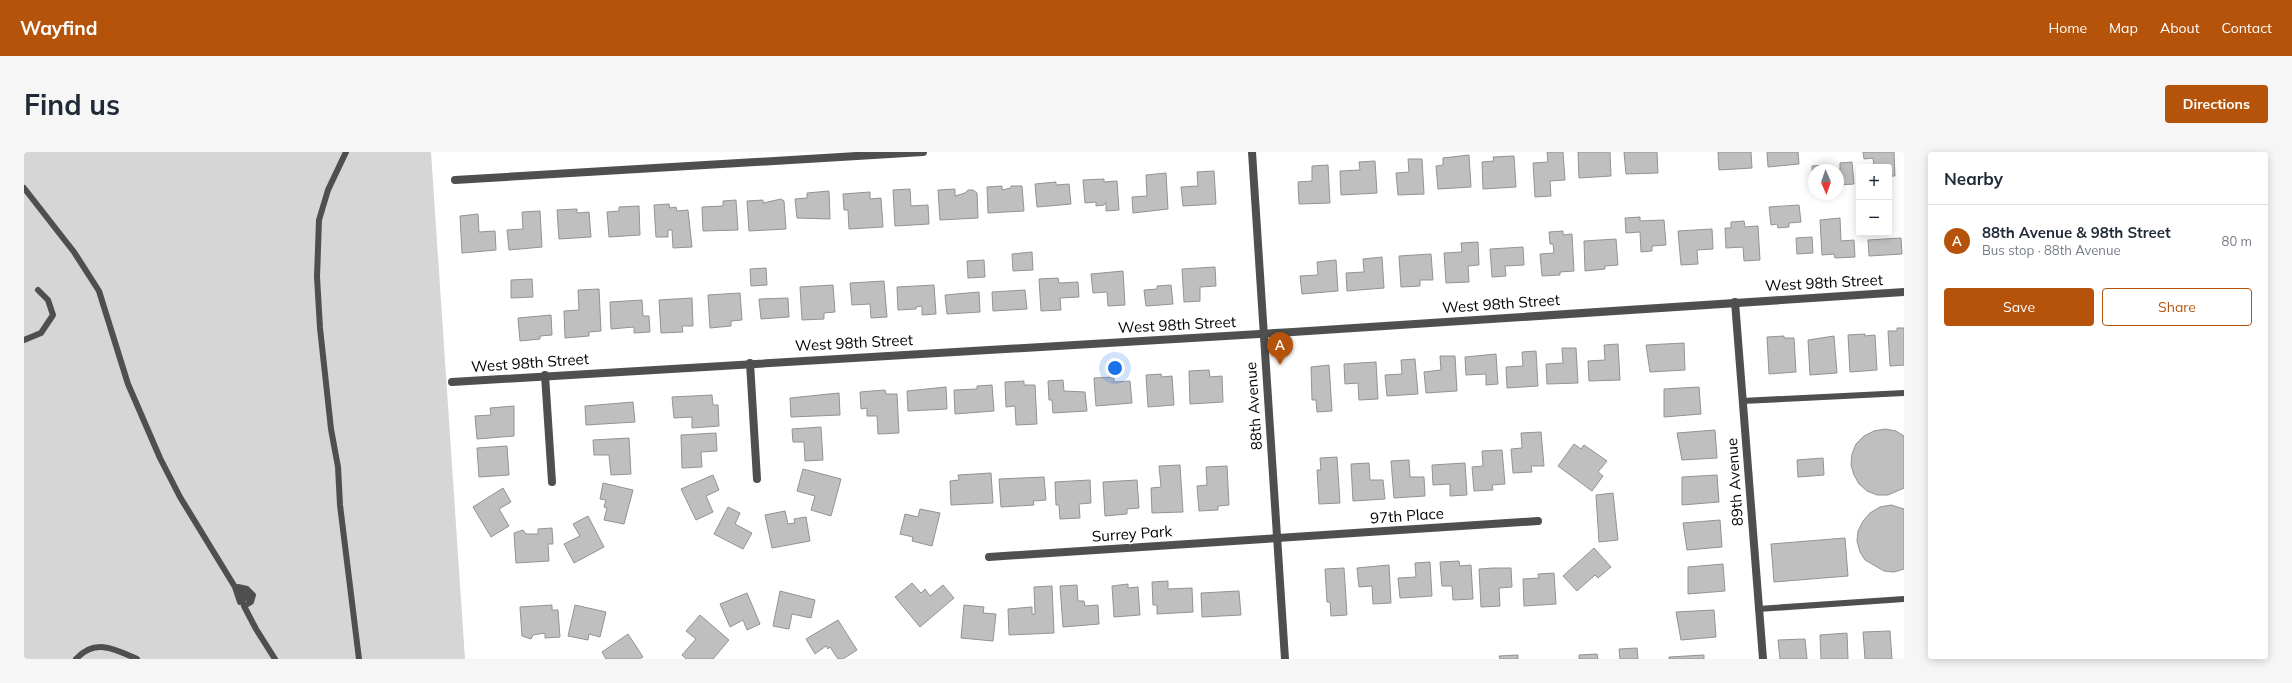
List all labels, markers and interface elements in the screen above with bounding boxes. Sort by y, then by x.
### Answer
text: Wayfind [20,16,97,40]
text: Home [2048,19,2087,37]
text: Map [2109,19,2138,37]
text: About [2160,19,2200,37]
text: Contact [2222,19,2272,37]
button: Directions [2165,85,2268,123]
text: Find us [24,87,120,122]
north arrow [1808,164,1844,200]
map controls [1856,164,1892,236]
button: + [1856,164,1892,200]
text: Nearby [1944,168,2003,189]
button: − [1856,200,1892,236]
text: 88th Avenue & 98th Street [1982,223,2171,242]
text: A [1952,233,1962,249]
text: 80 m [2222,233,2252,249]
text: Bus stop · 88th Avenue [1982,242,2121,258]
street label: West 98th Street [1765,270,1883,295]
button: Save [1944,288,2094,326]
button: Share [2102,288,2252,326]
street label: West 98th Street [1441,290,1560,317]
street label: West 98th Street [1118,312,1236,337]
street label: West 98th Street [795,330,913,355]
pin: A [1267,332,1293,365]
street label: West 98th Street [470,349,589,376]
your location [1105,358,1125,378]
street label: 88th Avenue [1241,361,1266,451]
street label: 89th Avenue [1722,437,1747,527]
street label: 97th Place [1370,503,1444,528]
street label: Surrey Park [1091,521,1173,546]

